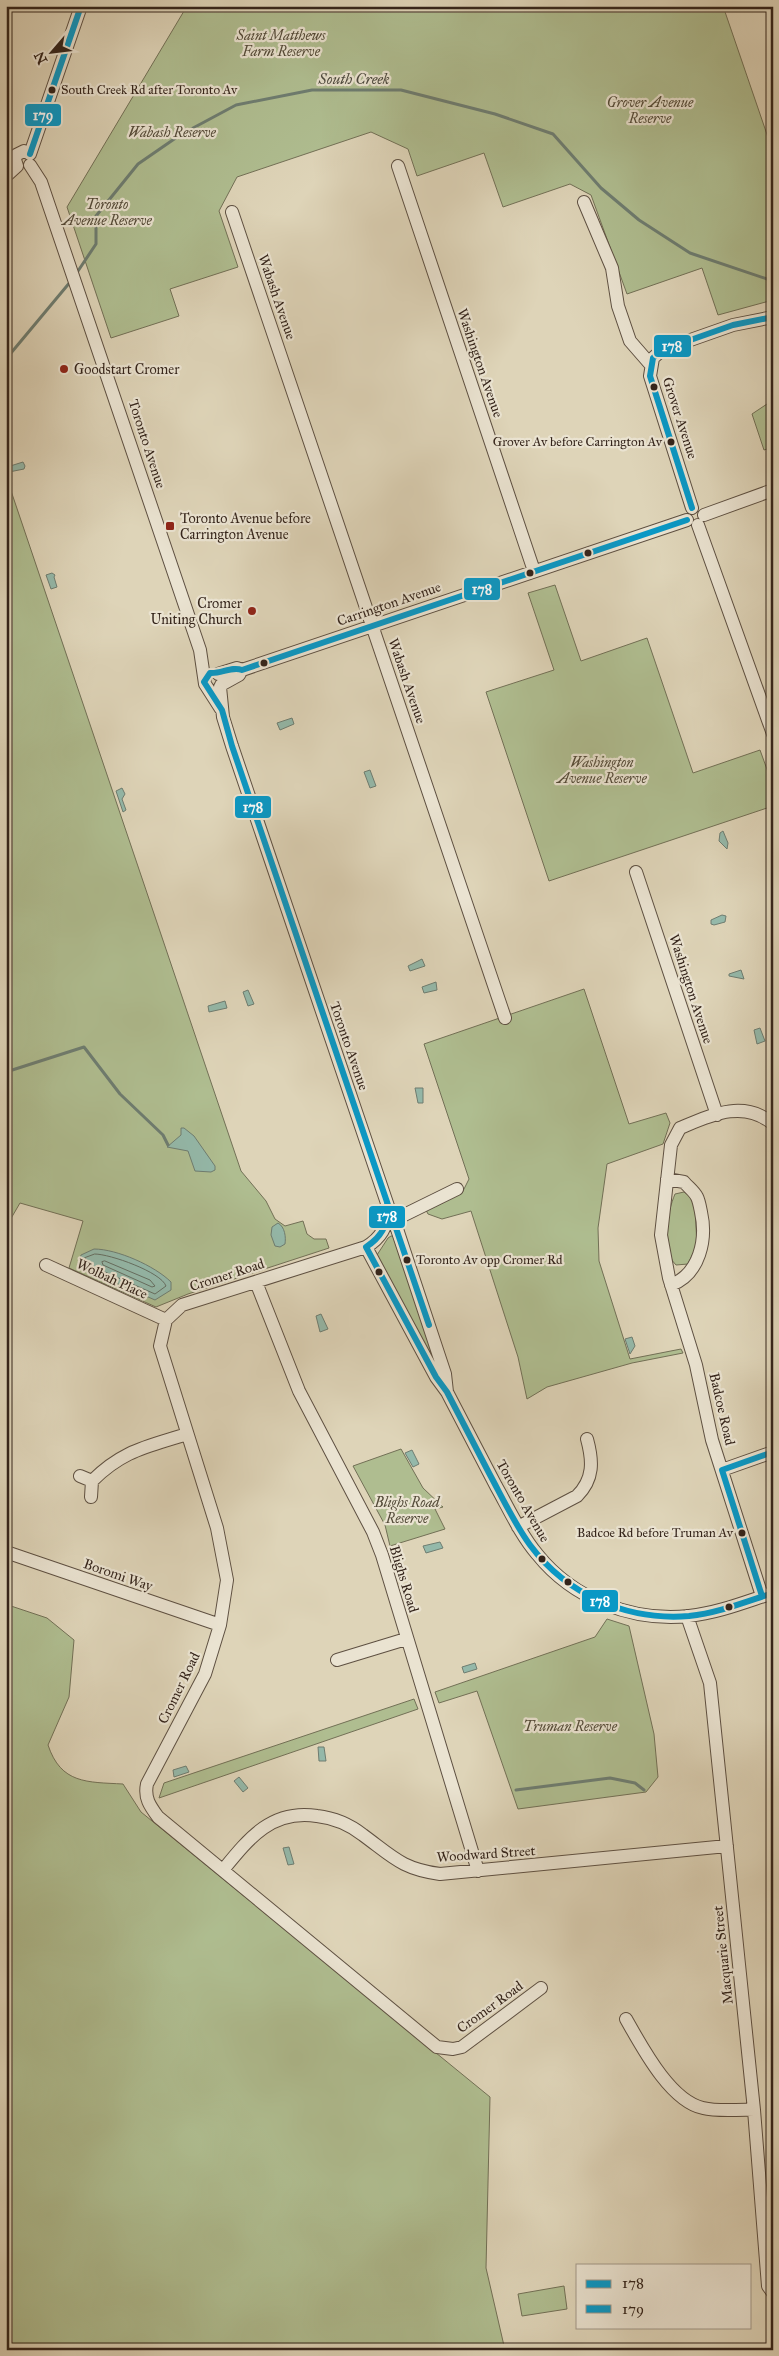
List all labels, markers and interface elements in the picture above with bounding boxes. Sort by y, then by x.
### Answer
park label: Saint Matthews Farm Reserve [235,27,326,60]
north arrow [28,28,78,78]
text: N [31,49,51,67]
water label: South Creek [318,70,390,88]
place label: South Creek Rd after Toronto Av [61,82,238,98]
marker: South Creek Rd after Toronto Av [47,85,57,95]
park label: Grover Avenue Reserve [607,94,694,127]
line badge: 179 [24,103,62,127]
text: 179 [33,107,53,125]
park label: Wabash Reserve [128,124,217,141]
park label: Toronto Avenue Reserve [60,196,152,229]
street label: Wabash Avenue [254,252,300,342]
street label: Washington Avenue [453,306,507,420]
line badge: 178 [653,334,692,358]
text: 178 [662,338,682,355]
place label: Goodstart Cromer [74,361,180,378]
marker: Goodstart Cromer [58,363,70,375]
street label: Grover Avenue [659,375,701,461]
unlabelled marker [649,382,659,392]
street label: Toronto Avenue [125,397,169,491]
place label: Grover Av before Carrington Av [493,434,663,450]
marker: Grover Av before Carrington Av [666,437,676,447]
place label: Toronto Avenue before Carrington Avenue [180,510,311,543]
marker: Toronto Avenue before Carrington Avenue [164,520,176,532]
unlabelled marker [583,548,593,558]
unlabelled marker [525,568,535,578]
line badge: 178 [463,577,501,601]
street label: Carrington Avenue [335,578,443,630]
text: 178 [472,581,492,598]
place label: Cromer Uniting Church [150,595,243,628]
marker: Cromer Uniting Church [246,605,258,617]
street label: Wabash Avenue [384,636,430,726]
unlabelled marker [259,658,269,668]
park label: Washington Avenue Reserve [555,754,647,787]
line badge: 178 [234,795,272,819]
text: 178 [243,799,263,816]
street label: Washington Avenue [665,932,717,1046]
street label: Toronto Avenue [326,999,372,1093]
line badge: 178 [368,1205,406,1229]
text: 178 [377,1208,397,1225]
place label: Toronto Av opp Cromer Rd [416,1252,563,1268]
street label: Wolbah Place [74,1255,150,1303]
street label: Cromer Road [188,1255,266,1295]
marker: Toronto Av opp Cromer Rd [402,1255,412,1265]
unlabelled marker [374,1267,384,1277]
street label: Badcoe Road [705,1371,739,1447]
street label: Toronto Avenue [492,1457,554,1545]
park label: Blighs Road Reserve [373,1494,441,1527]
place label: Badcoe Rd before Truman Av [577,1525,734,1541]
marker: Badcoe Rd before Truman Av [737,1528,747,1538]
street label: Blighs Road [386,1543,422,1615]
unlabelled marker [537,1554,547,1564]
street label: Boromi Way [81,1555,155,1595]
unlabelled marker [563,1577,573,1587]
line badge: 178 [581,1589,619,1613]
text: 178 [590,1593,610,1610]
unlabelled marker [724,1602,734,1612]
street label: Cromer Road [154,1649,204,1727]
park label: Truman Reserve [523,1718,618,1735]
street label: Woodward Street [436,1842,536,1866]
street label: Macquarie Street [709,1905,738,2005]
street label: Cromer Road [454,1977,526,2037]
legend [576,2264,752,2328]
text: 178 [622,2274,644,2292]
text: 179 [622,2300,644,2318]

